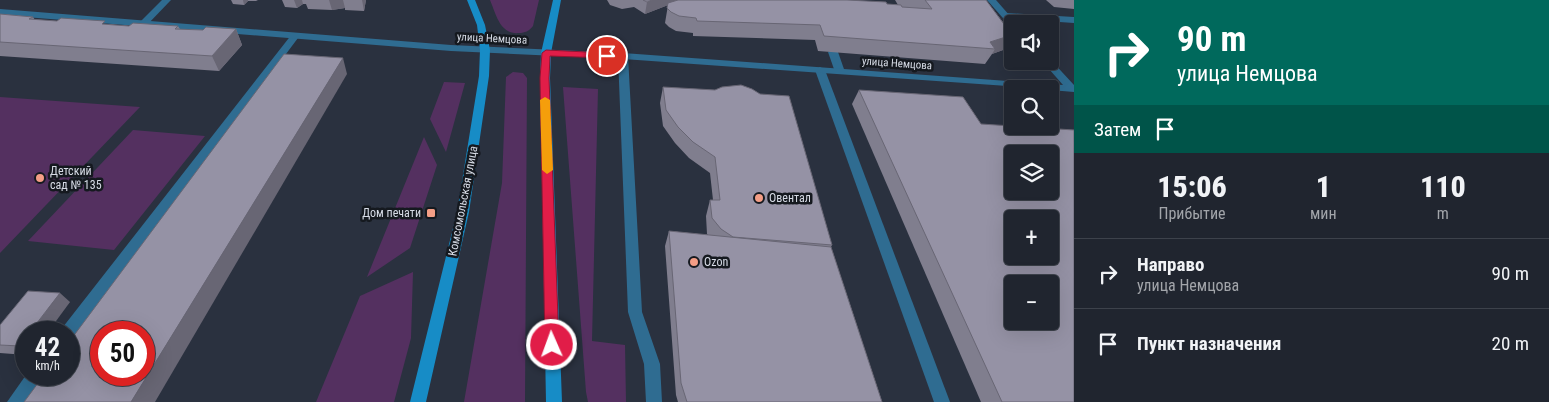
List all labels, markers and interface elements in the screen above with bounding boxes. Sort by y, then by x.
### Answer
map controls [1004,15,1059,330]
button: sound [1004,15,1059,70]
text: 90 m [1177,19,1246,60]
icon: right [1094,20,1159,85]
street label: улица Немцова [457,30,527,47]
pin [586,35,628,77]
icon: arrive [593,42,621,70]
street label: улица Немцова [861,55,932,72]
text: улица Немцова [1177,61,1318,86]
button: search [1004,80,1059,135]
icon: arrive [1151,115,1179,143]
text: Затем [1094,118,1141,141]
street label: Комсомольская улица [445,144,481,257]
button: layers [1004,145,1059,200]
place label: Детский сад № 135 [50,164,102,192]
text: 15:06 [1157,169,1227,204]
text: 1 [1316,169,1331,204]
text: 110 [1420,169,1466,204]
marker: Детский сад № 135 [34,172,46,184]
place label: Овентал [769,191,811,205]
marker: Овентал [753,192,765,204]
text: Прибытие [1158,204,1226,223]
text: мин [1310,204,1337,223]
text: m [1437,204,1449,223]
place label: Дом печати [362,206,421,220]
marker: Дом печати [425,207,437,219]
button: + [1004,210,1059,265]
text: Направо [1137,253,1204,276]
place label: Ozon [704,255,728,269]
marker: Ozon [688,256,700,268]
icon: right [1094,260,1122,288]
text: 90 m [1492,262,1529,285]
button: − [1004,275,1059,330]
text: улица Немцова [1137,276,1239,295]
position arrow [525,318,577,370]
speed limit sign: 50 [90,321,155,386]
icon: arrive [1094,330,1122,358]
text: Пункт назначения [1137,332,1281,355]
text: 20 m [1492,332,1529,355]
text: 42 [35,333,60,362]
text: km/h [35,359,60,373]

